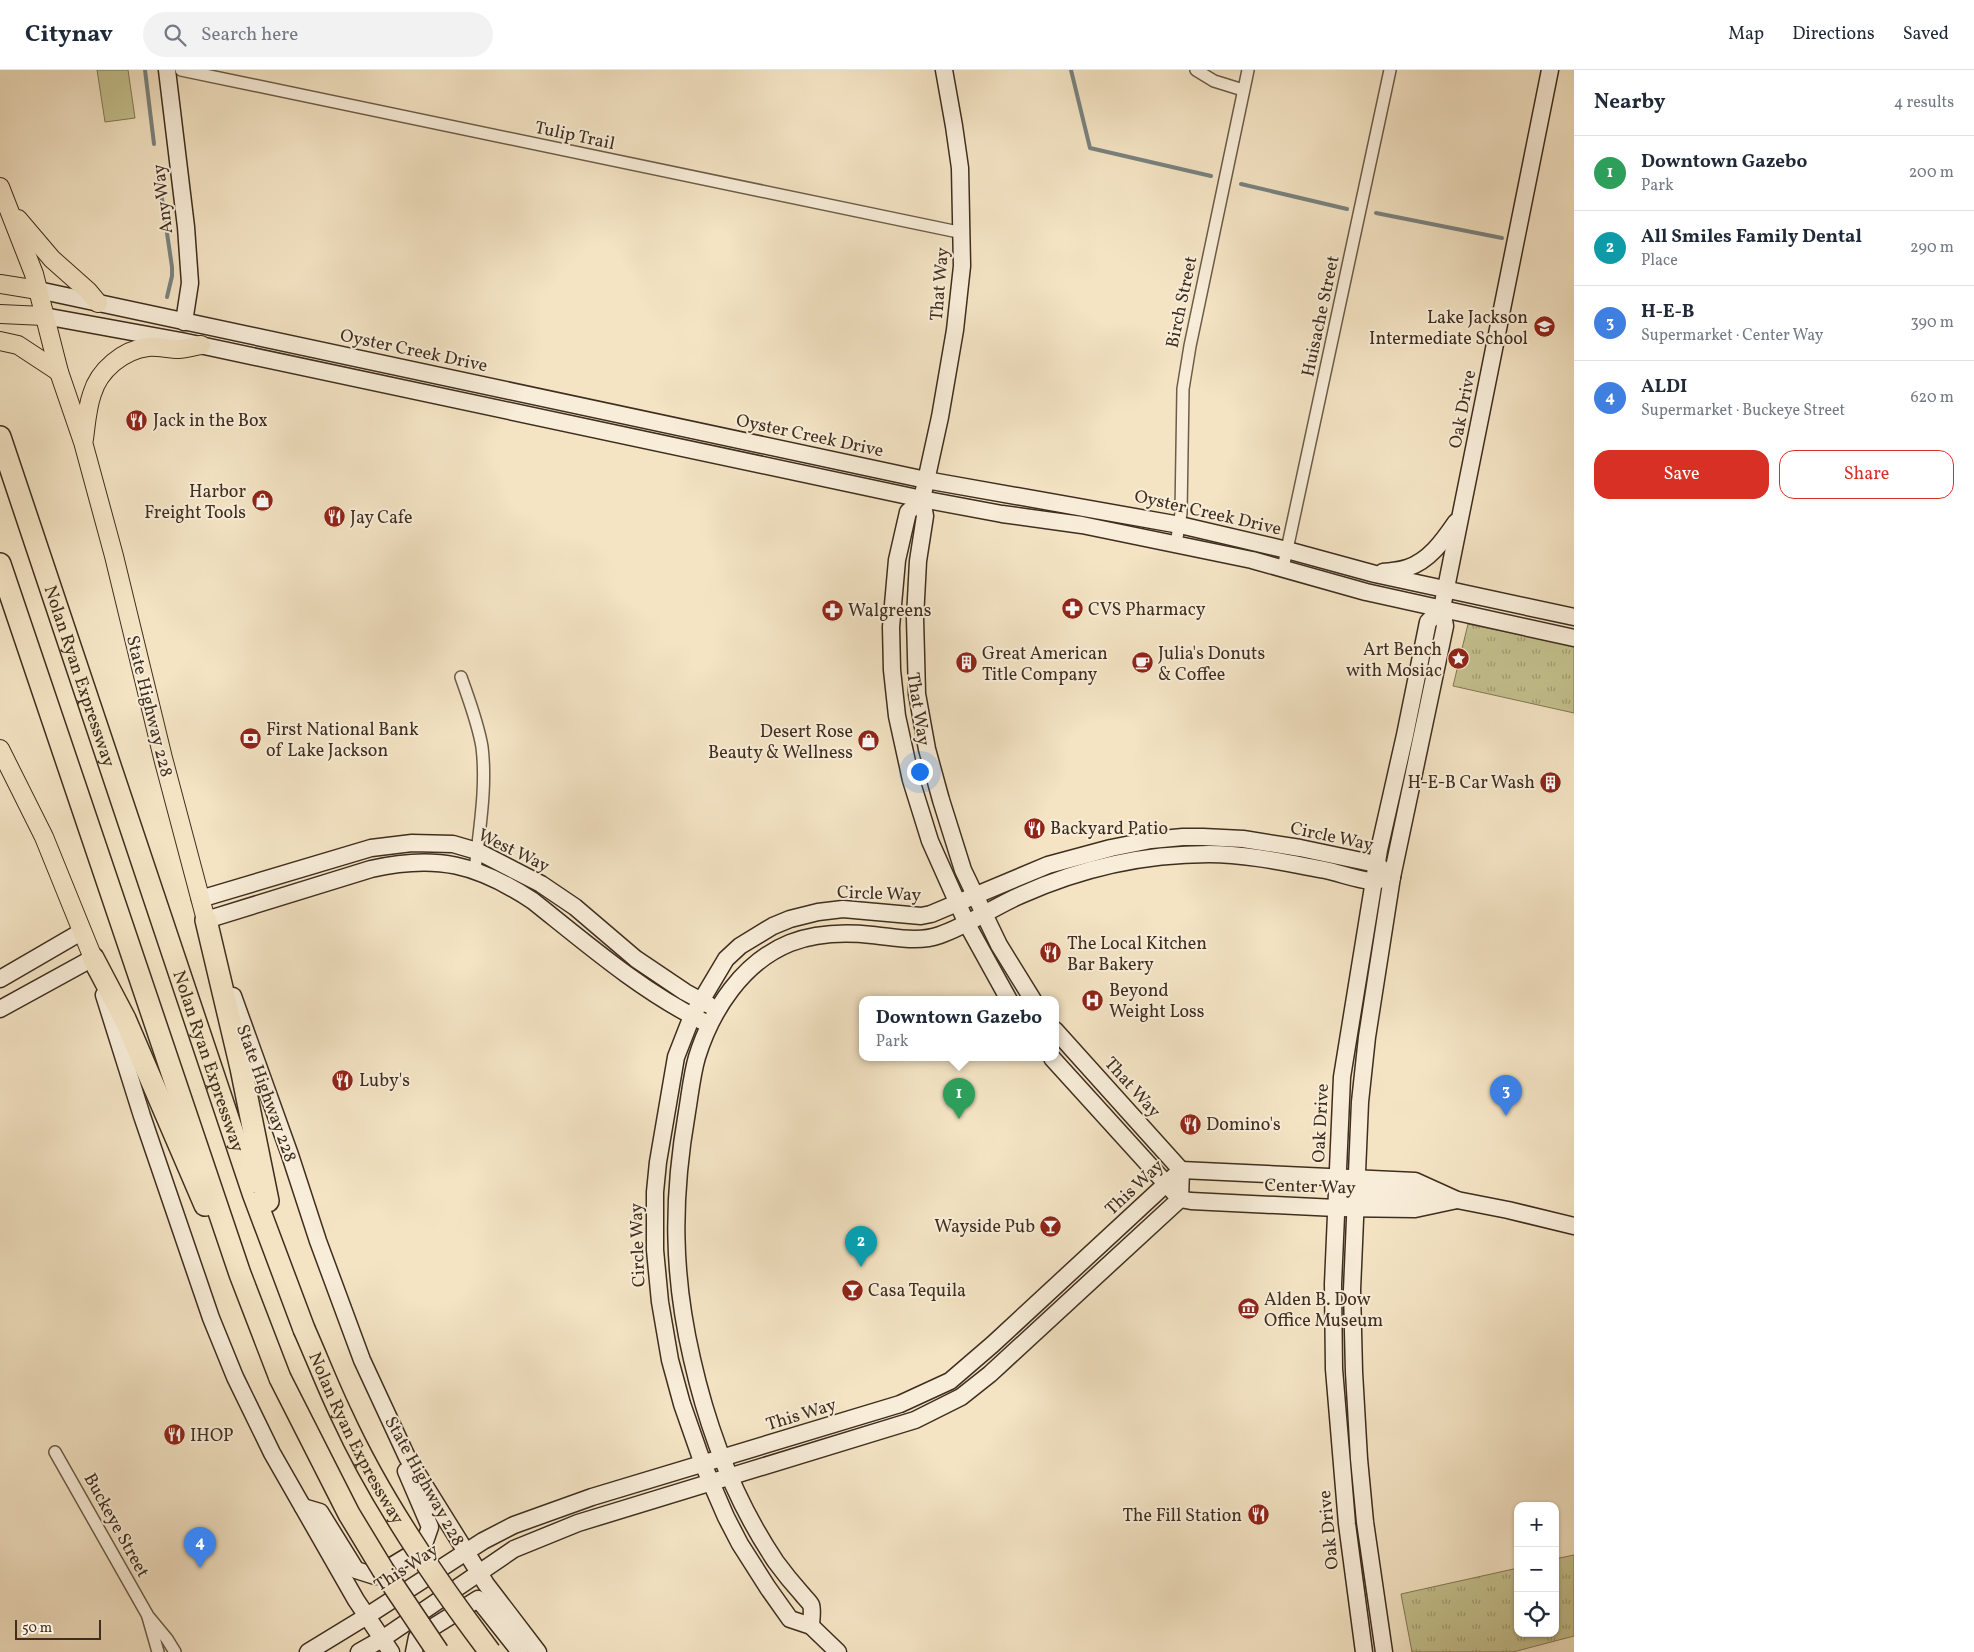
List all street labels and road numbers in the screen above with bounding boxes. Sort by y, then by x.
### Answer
street label: Tulip Trail [532,116,617,157]
street label: Any Way [147,162,180,235]
street label: That Way [925,246,956,322]
street label: Huisache Street [1296,253,1347,379]
street label: Birch Street [1161,254,1204,351]
street label: Oyster Creek Drive [338,324,490,379]
street label: Oak Drive [1444,368,1483,451]
street label: Oyster Creek Drive [734,409,886,464]
street label: Oyster Creek Drive [1132,484,1284,543]
street label: Nolan Ryan Expressway [37,582,121,771]
street label: State Highway 228 [119,633,178,780]
street label: That Way [899,671,936,748]
street label: Circle Way [1288,816,1376,859]
street label: West Way [473,823,554,880]
street label: Circle Way [836,881,922,908]
street label: Nolan Ryan Expressway [165,967,249,1156]
street label: State Highway 228 [229,1021,302,1166]
street label: That Way [1098,1052,1166,1124]
street label: Oak Drive [1307,1083,1336,1163]
street label: This Way [1100,1154,1170,1222]
street label: Center Way [1264,1173,1356,1202]
street label: Circle Way [625,1202,652,1287]
street label: Nolan Ryan Expressway [301,1349,409,1530]
street label: This Way [763,1393,840,1438]
street label: State Highway 228 [378,1412,470,1551]
street label: Buckeye Street [77,1469,155,1582]
street label: Oak Drive [1313,1489,1346,1571]
street label: This Way [370,1538,444,1598]

